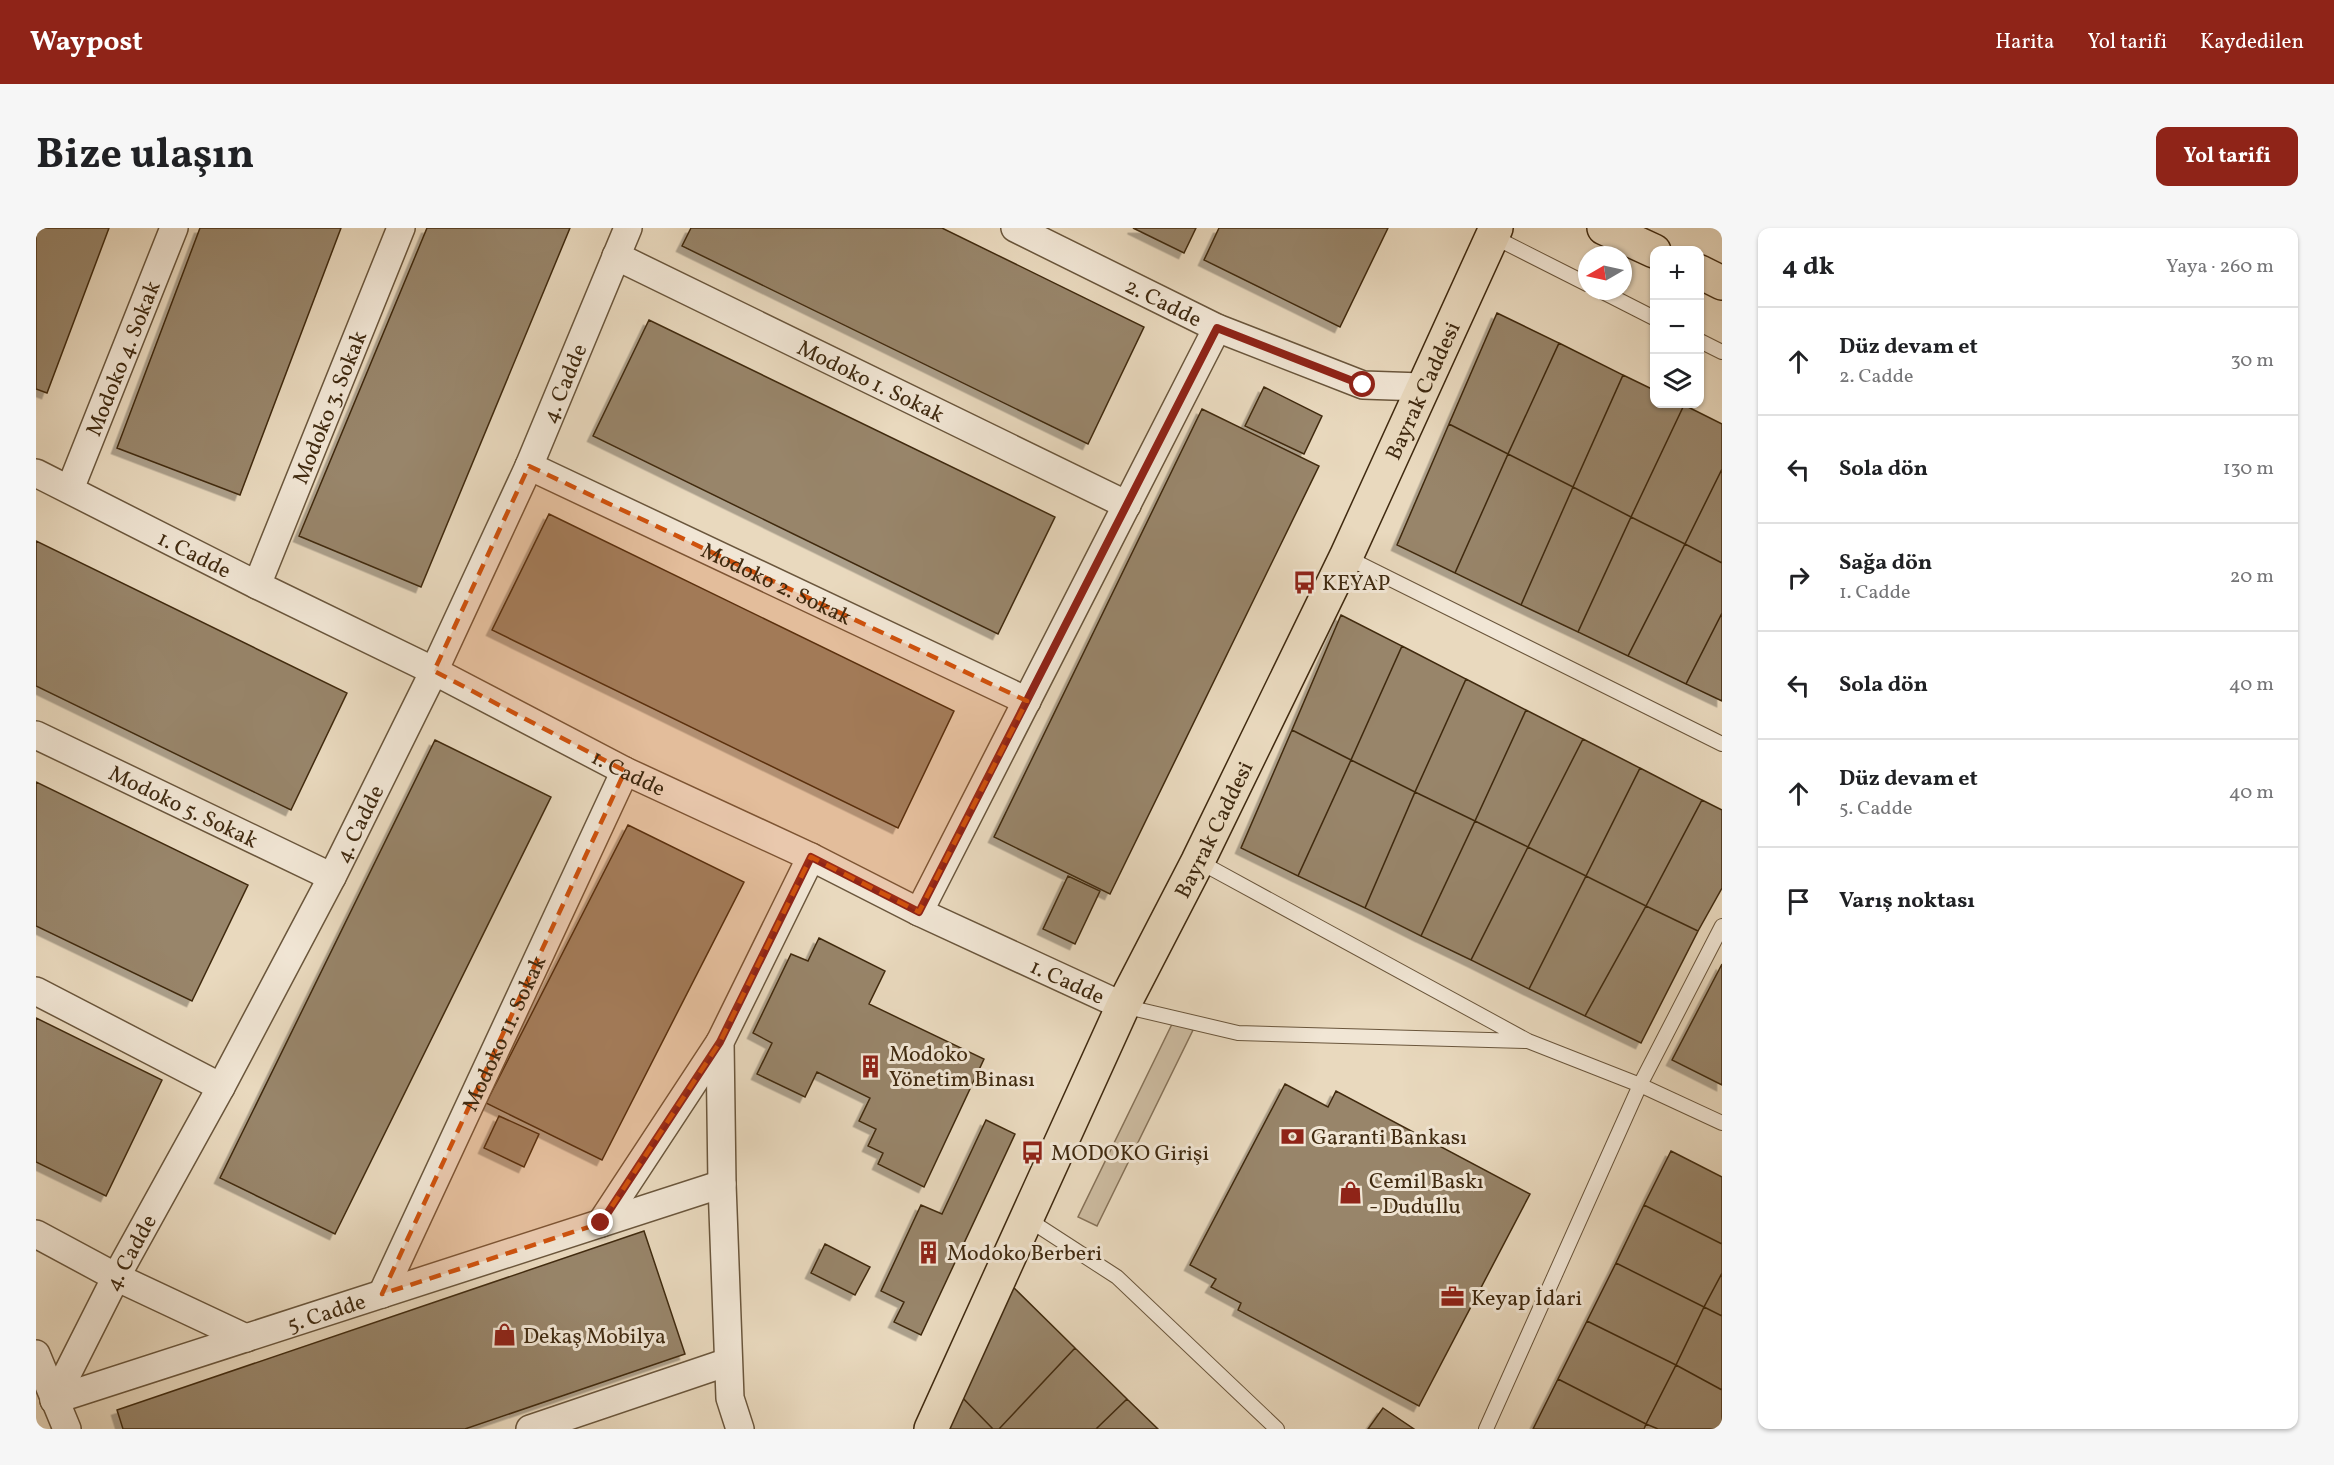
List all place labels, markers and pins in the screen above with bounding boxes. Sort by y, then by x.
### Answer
bus stop icon: KEYAP [1291,569,1317,595]
place label: KEYAP [1322,569,1391,600]
place label: Modoko Yönetim Binası [889,1040,1035,1096]
building icon: Modoko Yönetim Binası [858,1053,884,1079]
bank icon: Garanti Bankası [1280,1123,1306,1149]
place label: Garanti Bankası [1311,1123,1467,1154]
bus stop icon: MODOKO Girişi [1020,1139,1046,1165]
place label: MODOKO Girişi [1051,1139,1209,1170]
place label: Cemil Baskı - Dudullu [1369,1167,1484,1223]
shop icon: Cemil Baskı - Dudullu [1338,1180,1364,1206]
building icon: Modoko Berberi [916,1239,942,1265]
place label: Modoko Berberi [947,1239,1102,1270]
office icon: Keyap İdari [1440,1284,1466,1310]
place label: Keyap İdari [1471,1284,1582,1315]
shop icon: Dekaş Mobilya [492,1322,518,1348]
place label: Dekaş Mobilya [523,1322,666,1353]

